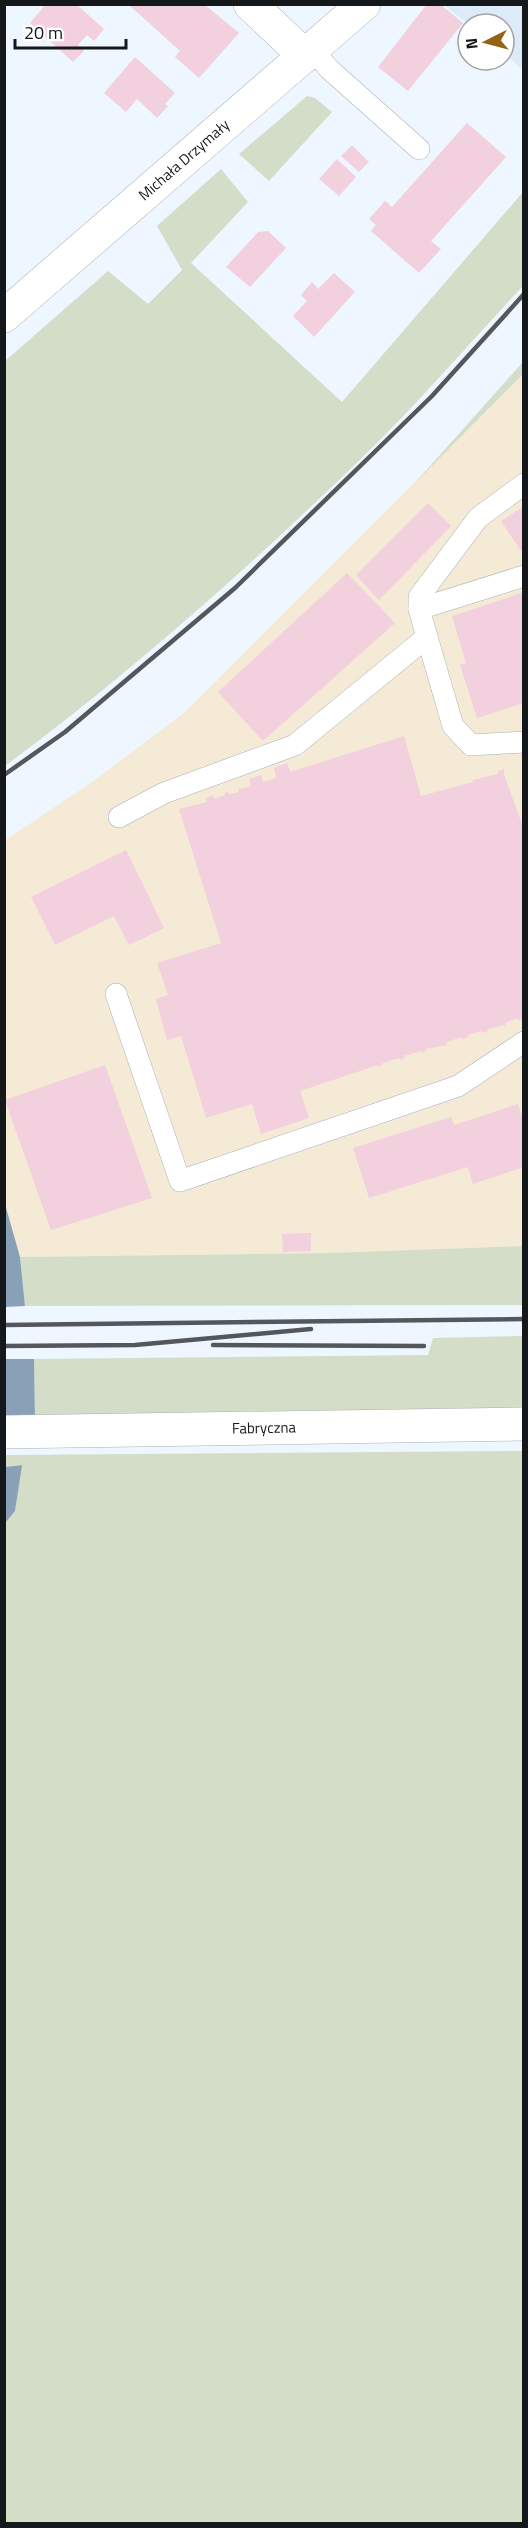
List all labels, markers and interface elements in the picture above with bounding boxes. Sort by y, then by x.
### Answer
scale bar [15,12,126,50]
north arrow [456,12,516,72]
text: 20 m [24,19,63,46]
text: N [459,37,484,50]
street label: Michała Drzymały [133,113,234,206]
street label: Fabryczna [232,1415,297,1440]

